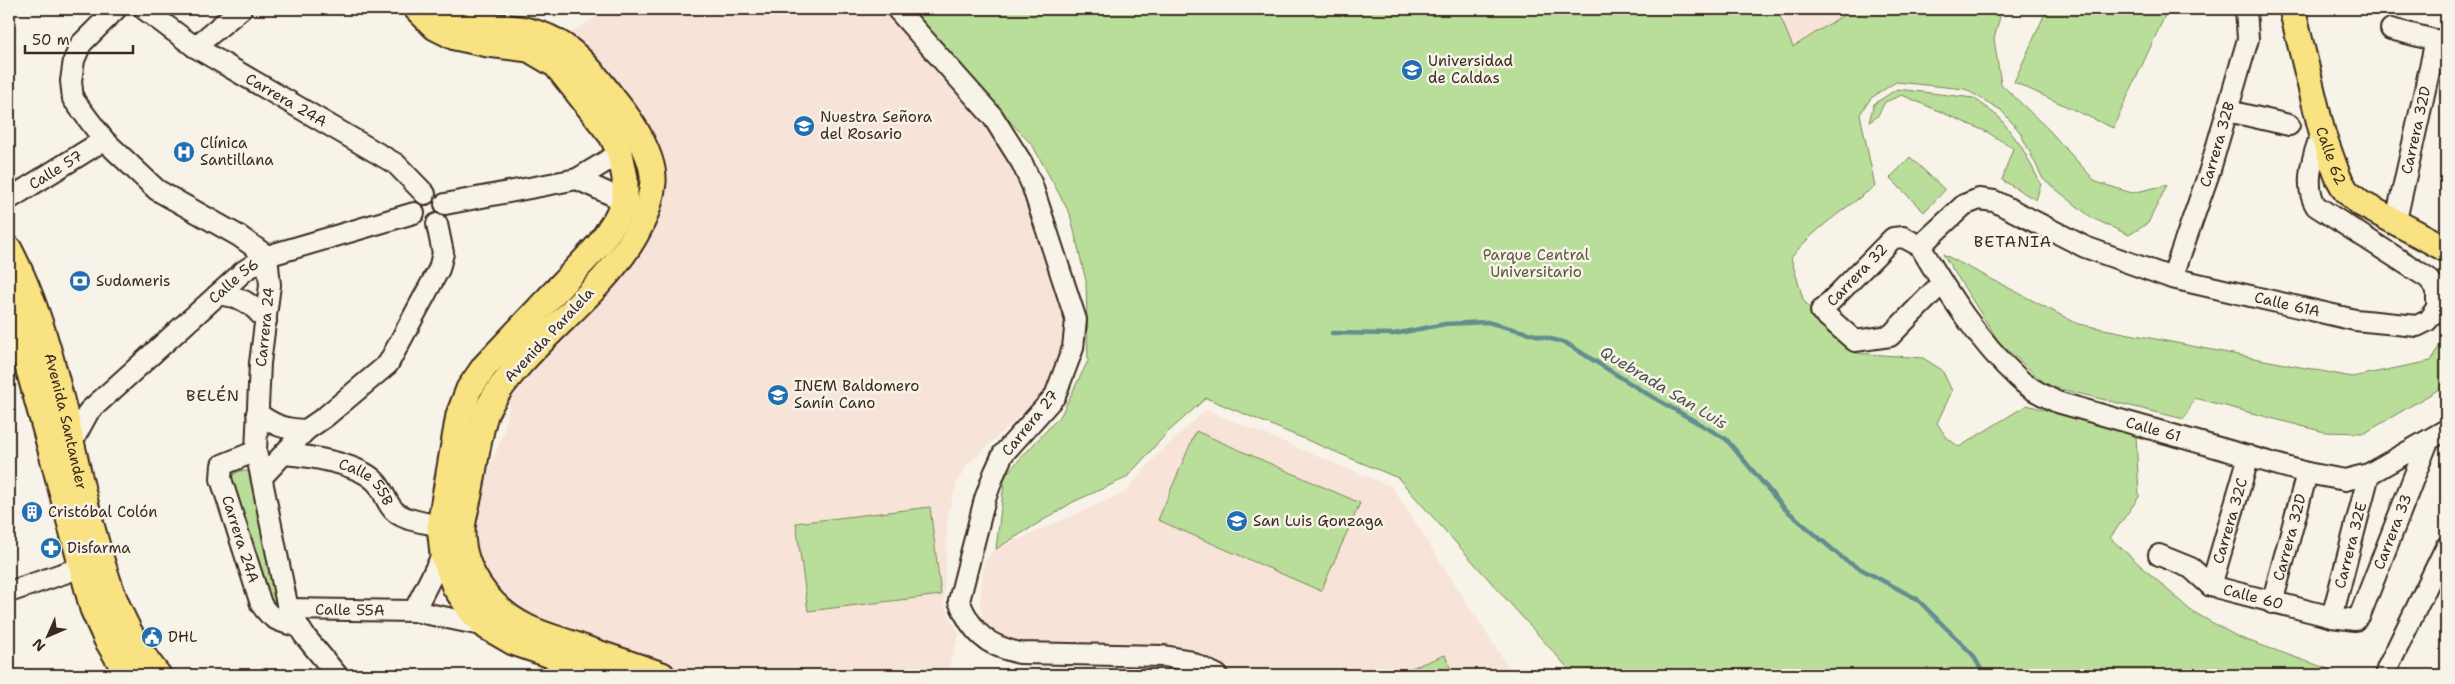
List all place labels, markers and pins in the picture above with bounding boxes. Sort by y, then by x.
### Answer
place label: Universidad de Caldas [1428,51,1513,88]
school or university icon: Universidad de Caldas [1400,58,1424,82]
place label: Nuestra Señora del Rosario [820,107,933,144]
school or university icon: Nuestra Señora del Rosario [792,114,816,138]
place label: Clínica Santillana [200,133,274,170]
hospital icon: Clínica Santillana [172,140,196,164]
bank icon: Sudameris [68,269,92,293]
place label: Sudameris [96,271,170,291]
place label: INEM Baldomero Sanín Cano [794,376,919,413]
school or university icon: INEM Baldomero Sanín Cano [766,383,790,407]
building icon: Cristóbal Colón [20,500,44,524]
place label: Cristóbal Colón [48,502,157,522]
school or university icon: San Luis Gonzaga [1225,509,1249,533]
place label: San Luis Gonzaga [1253,511,1384,531]
pharmacy icon: Disfarma [39,536,63,560]
place label: Disfarma [67,538,131,558]
public building icon: DHL [140,625,164,649]
place label: DHL [168,627,197,647]

